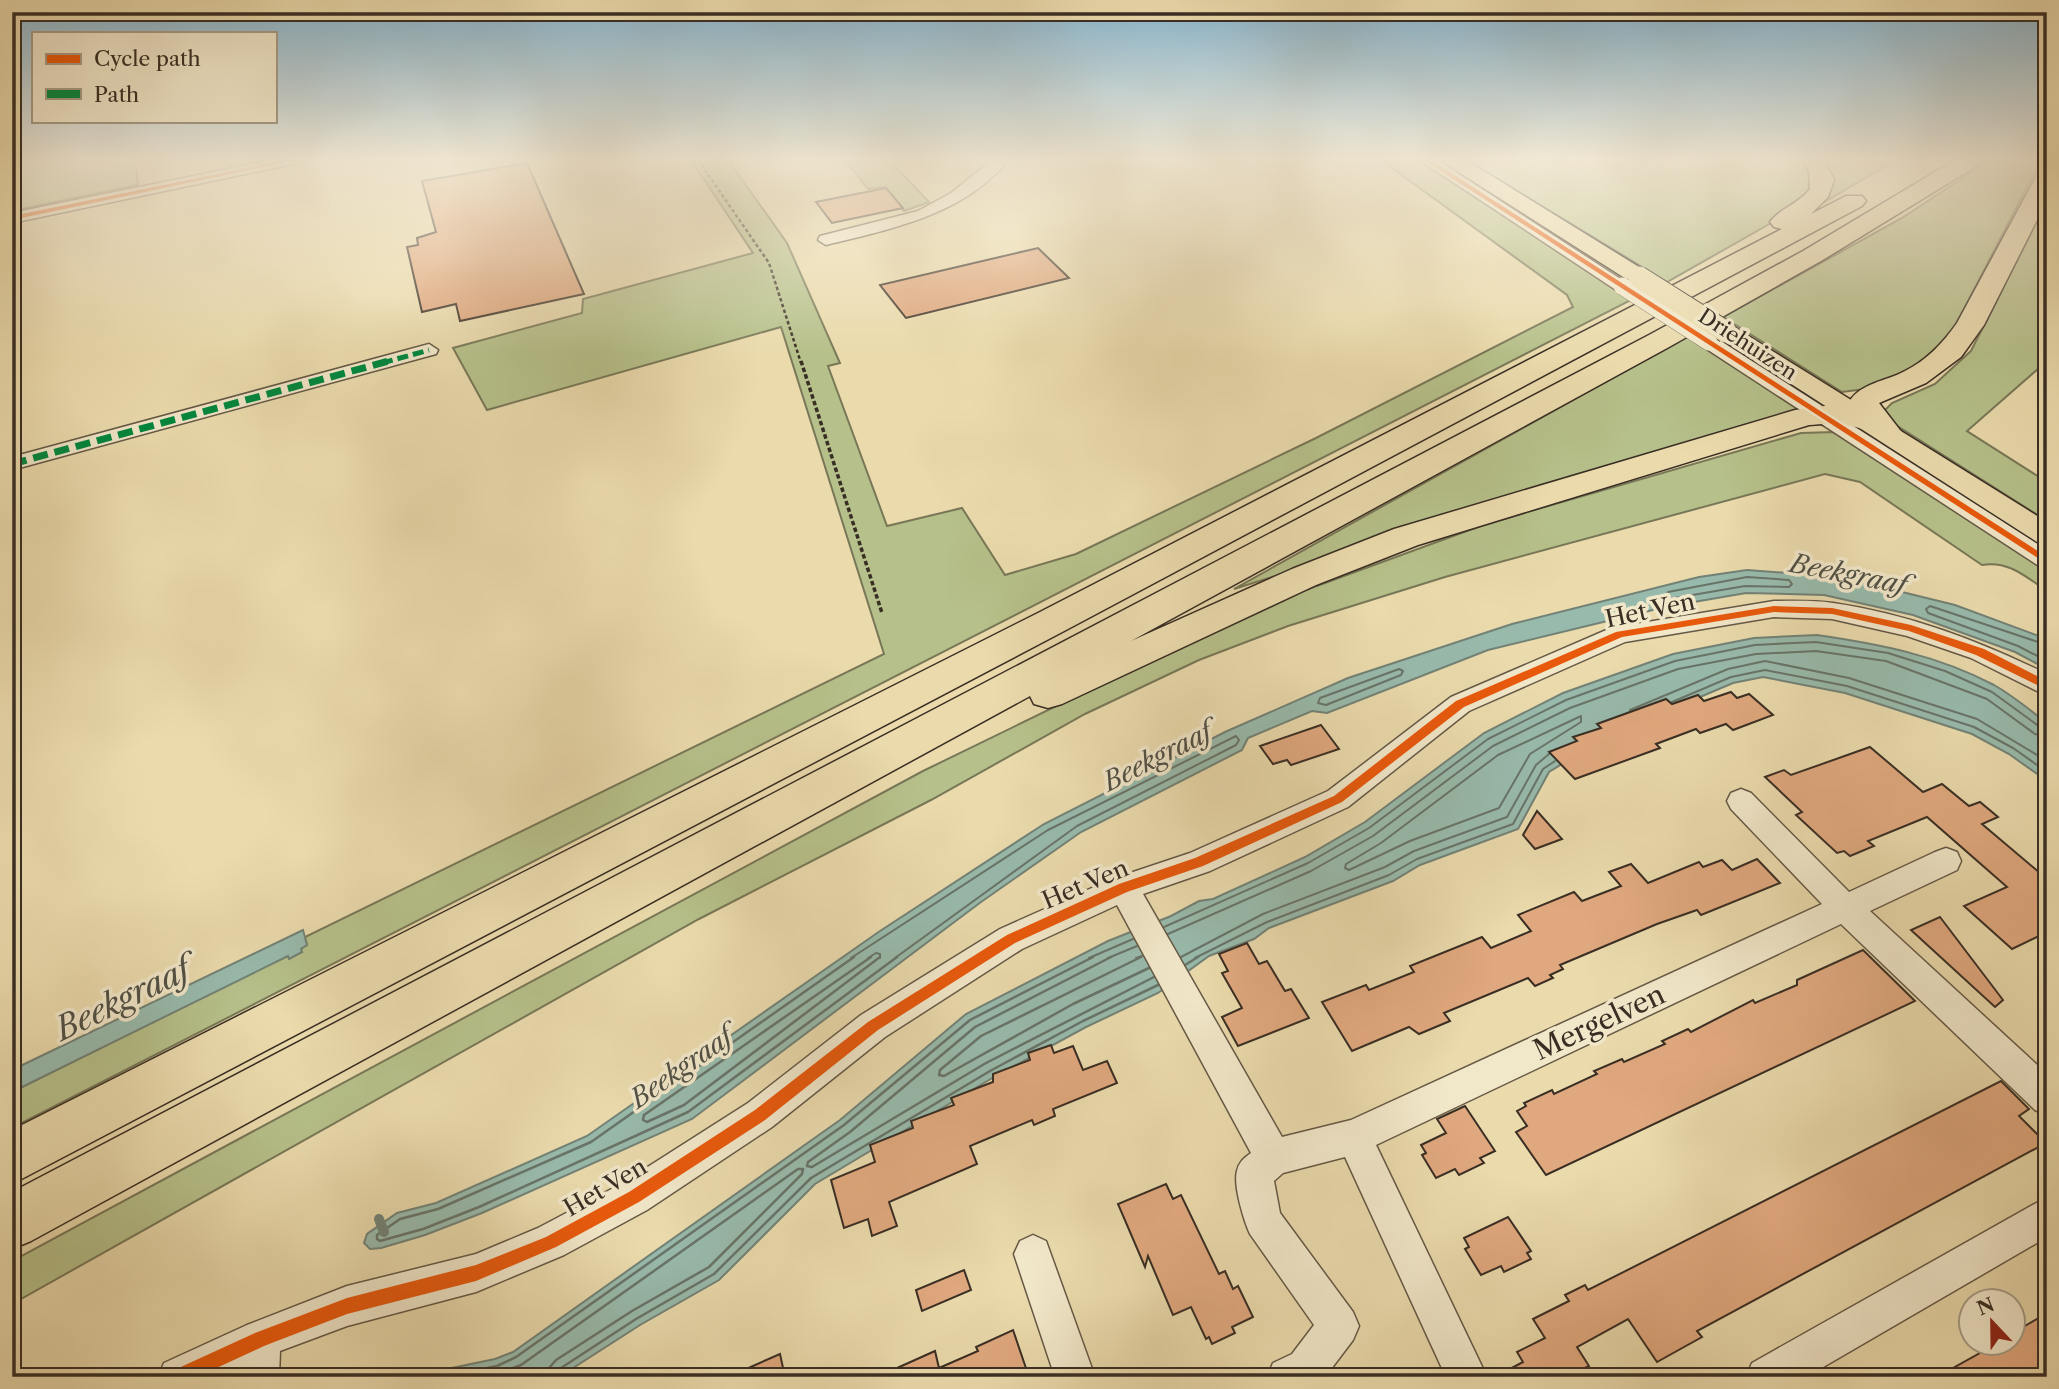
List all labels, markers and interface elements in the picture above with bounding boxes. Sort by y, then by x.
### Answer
legend [32,32,276,122]
text: Cycle path [94,46,201,71]
text: Path [94,82,139,107]
street label: Driehuizen [1694,303,1802,385]
water label: Beekgraaf [1785,547,1918,603]
street label: Het Ven [1602,586,1698,634]
water label: Beekgraaf [1096,712,1225,799]
street label: Het Ven [1037,853,1133,915]
water label: Beekgraaf [46,945,206,1050]
street label: Mergelven [1528,977,1670,1067]
water label: Beekgraaf [622,1016,746,1116]
street label: Het Ven [558,1152,652,1222]
north arrow [1958,1288,2028,1358]
text: N [1974,1293,1998,1320]

